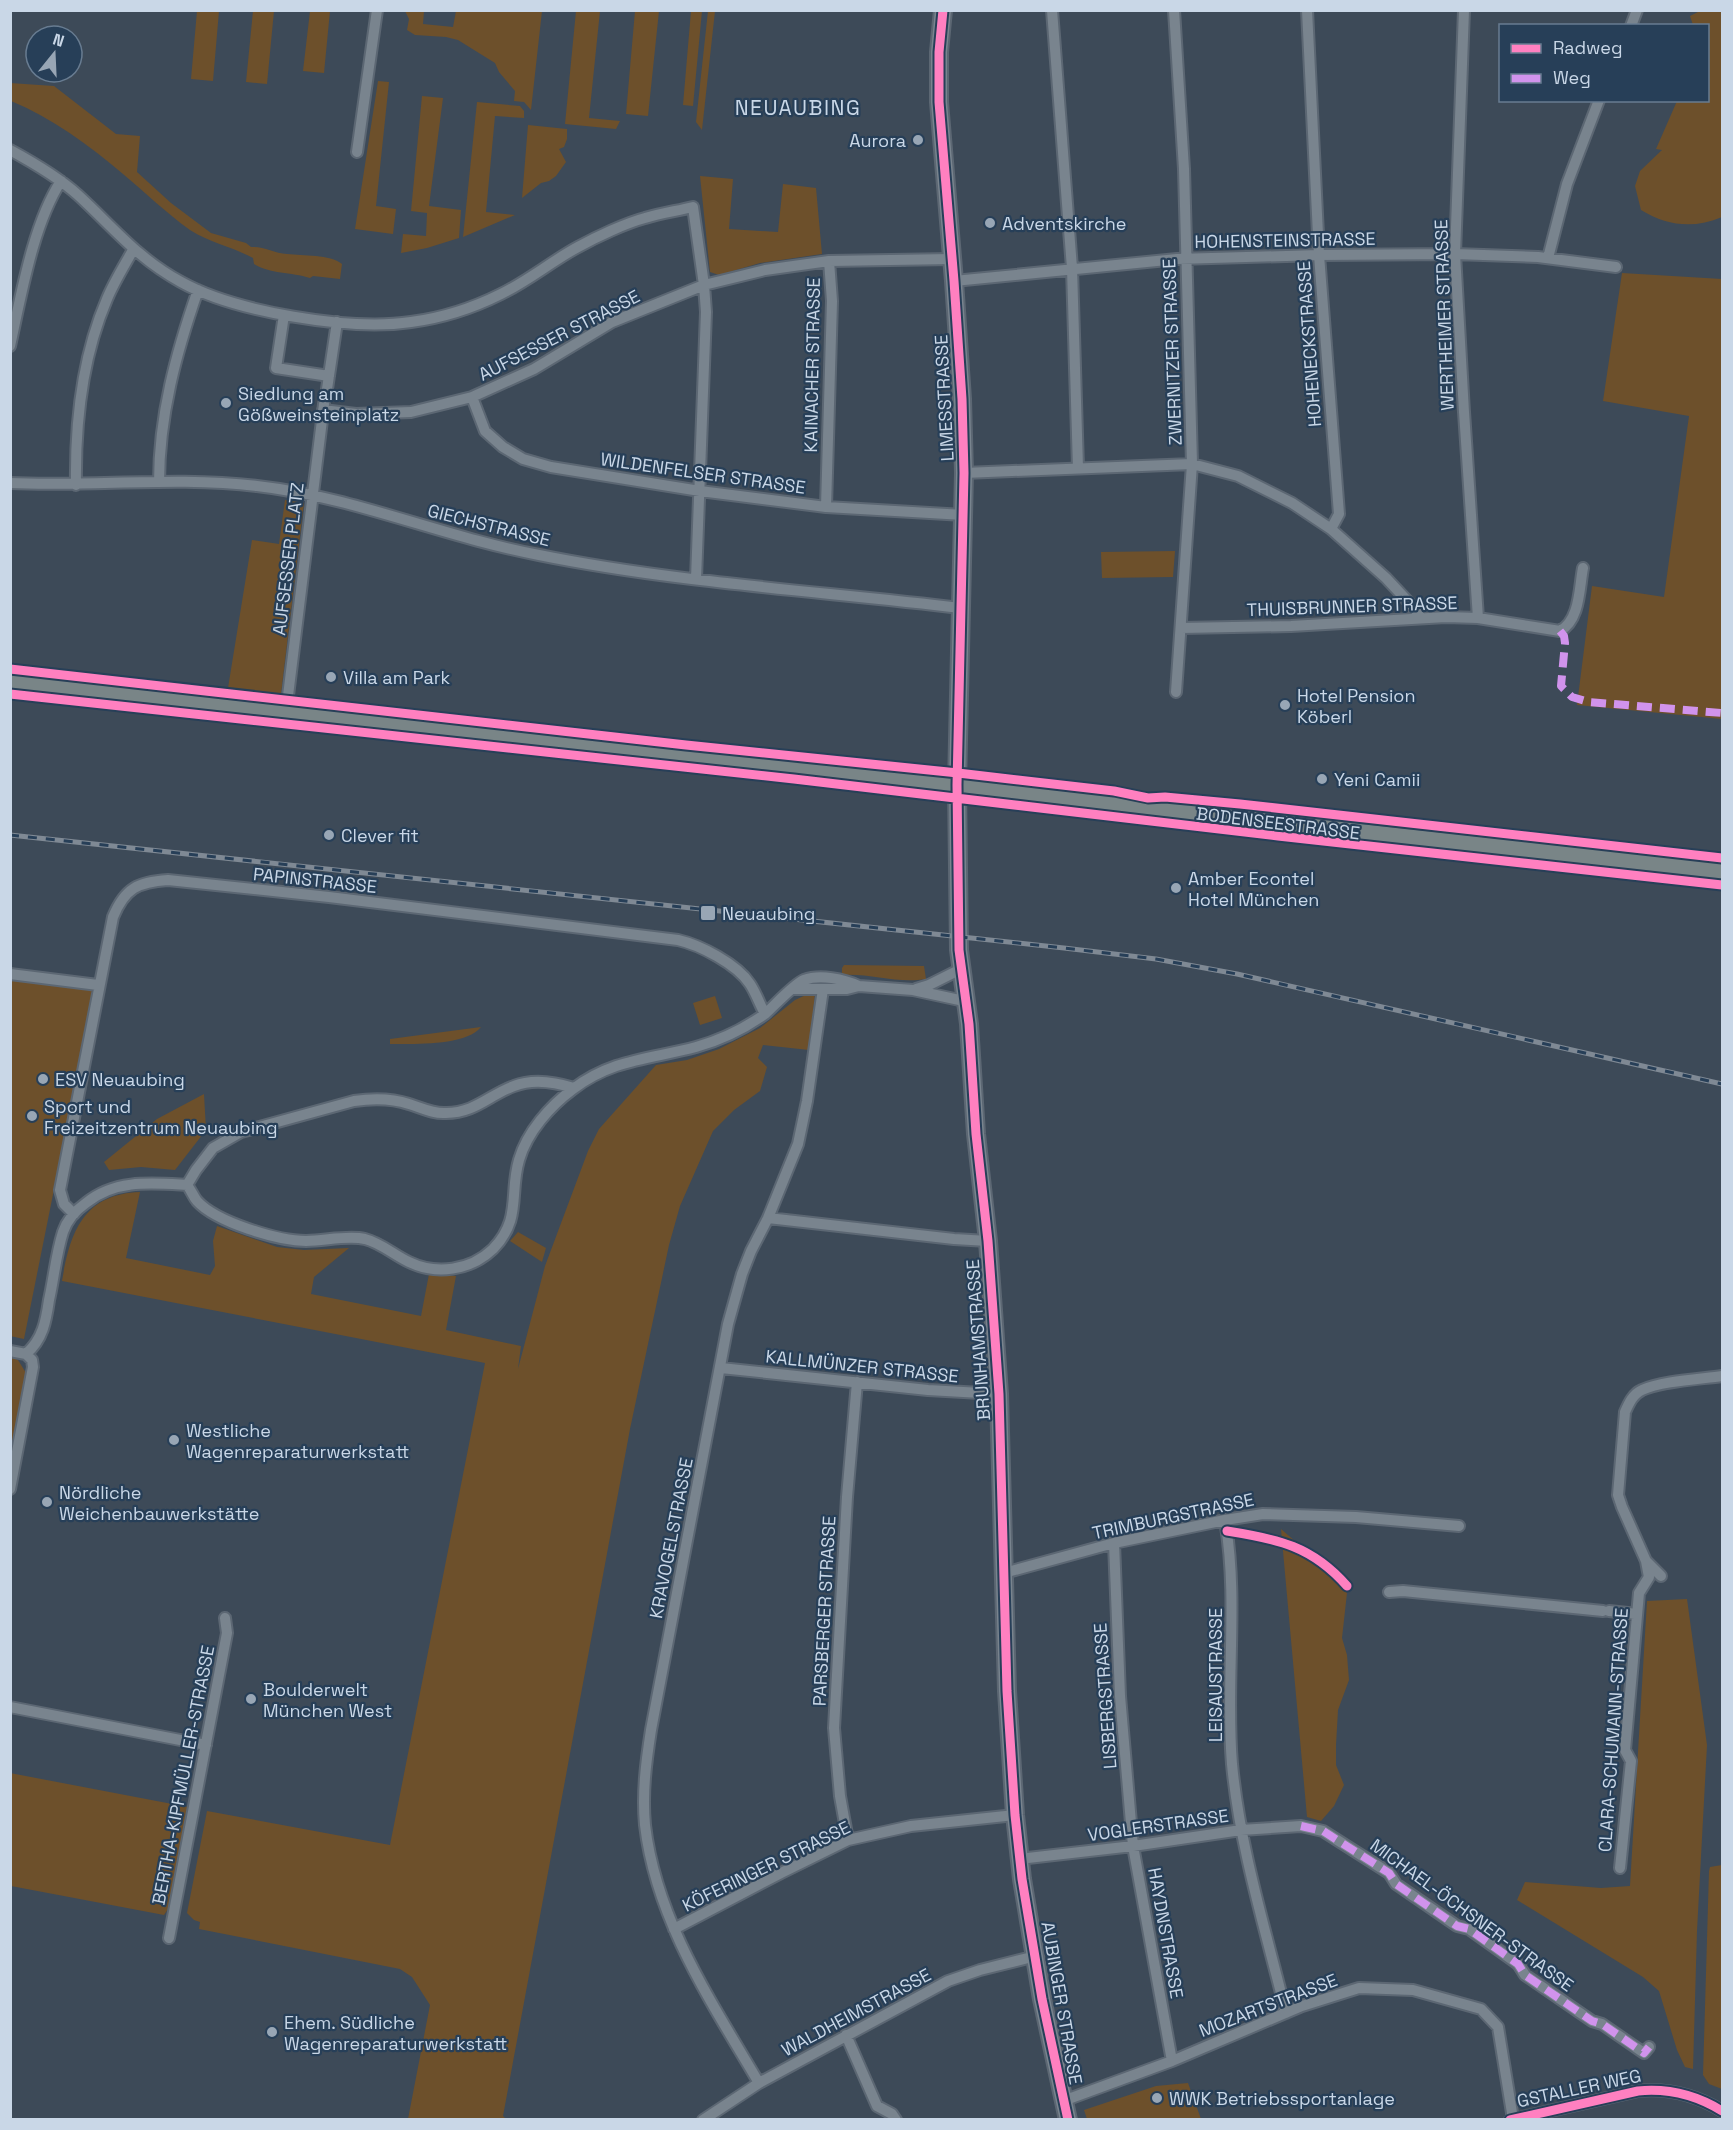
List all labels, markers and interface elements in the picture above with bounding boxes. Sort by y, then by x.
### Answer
north arrow [24,24,84,84]
legend [1499,24,1709,102]
text: N [50,29,67,52]
text: Radweg [1553,36,1623,59]
text: Weg [1553,66,1591,89]
district label: NEUAUBING [735,94,861,121]
place label: Aurora [849,129,906,152]
marker: Aurora [911,133,925,147]
place label: Adventskirche [1002,212,1126,235]
marker: Adventskirche [983,216,997,230]
street label: WERTHEIMER STRASSE [1429,219,1459,411]
street label: HOHENSTEINSTRASSE [1194,227,1376,253]
street label: ZWERNITZER STRASSE [1157,258,1187,446]
street label: HOHENECKSTRASSE [1292,260,1326,428]
street label: KAINACHER STRASSE [799,277,825,453]
street label: AUFSESSER STRASSE [474,284,644,386]
street label: LIMESSTRASSE [929,334,959,462]
place label: Siedlung am Gößweinsteinplatz [238,382,399,426]
marker: Siedlung am Gößweinsteinplatz [219,396,233,410]
street label: WILDENFELSER STRASSE [599,447,807,499]
street label: AUFSESSER PLATZ [267,481,309,637]
street label: GIECHSTRASSE [425,499,553,551]
street label: THUISBRUNNER STRASSE [1246,591,1458,621]
place label: Villa am Park [343,666,451,689]
marker: Villa am Park [324,670,338,684]
place label: Hotel Pension Köberl [1297,684,1416,728]
marker: Hotel Pension Köberl [1278,698,1292,712]
place label: Yeni Camii [1334,768,1420,791]
marker: Yeni Camii [1315,772,1329,786]
street label: BODENSEESTRASSE [1195,802,1361,844]
place label: Clever fit [341,824,419,847]
marker: Clever fit [322,828,336,842]
street label: PAPINSTRASSE [252,862,378,898]
place label: Amber Econtel Hotel München [1188,867,1319,911]
marker: Amber Econtel Hotel München [1169,881,1183,895]
place label: Neuaubing [722,902,815,925]
marker: Neuaubing [699,904,717,922]
place label: ESV Neuaubing [55,1068,185,1091]
marker: ESV Neuaubing [36,1072,50,1086]
place label: Sport und Freizeitzentrum Neuaubing [44,1095,278,1139]
marker: Sport und Freizeitzentrum Neuaubing [25,1109,39,1123]
street label: BRUNHAMSTRASSE [961,1258,995,1422]
street label: KALLMÜNZER STRASSE [764,1344,960,1388]
place label: Westliche Wagenreparaturwerkstatt [186,1419,409,1463]
marker: Westliche Wagenreparaturwerkstatt [167,1433,181,1447]
street label: KRAVOGELSTRASSE [644,1456,698,1620]
place label: Nördliche Weichenbauwerkstätte [59,1481,260,1525]
street label: TRIMBURGSTRASSE [1090,1488,1256,1544]
marker: Nördliche Weichenbauwerkstätte [40,1495,54,1509]
street label: PARSBERGER STRASSE [808,1515,840,1707]
street label: CLARA-SCHUMANN-STRASSE [1593,1607,1633,1853]
street label: LEISAUSTRASSE [1204,1608,1227,1742]
street label: LISBERGSTRASSE [1088,1622,1122,1770]
street label: BERTHA-KIPFMÜLLER-STRASSE [147,1643,219,1907]
place label: Boulderwelt München West [263,1678,392,1722]
marker: Boulderwelt München West [244,1692,258,1706]
street label: VOGLERSTRASSE [1086,1804,1230,1846]
street label: KÖFERINGER STRASSE [678,1815,854,1917]
street label: MICHAEL-ÖCHSNER-STRASSE [1366,1833,1578,1997]
street label: HAYDNSTRASSE [1143,1866,1189,2000]
street label: AUBINGER STRASSE [1036,1920,1088,2086]
street label: WALDHEIMSTRASSE [777,1963,935,2061]
street label: MOZARTSTRASSE [1196,1968,1340,2042]
place label: Ehem. Südliche Wagenreparaturwerkstatt [284,2011,507,2055]
marker: Ehem. Südliche Wagenreparaturwerkstatt [265,2025,279,2039]
street label: GSTALLER WEG [1515,2064,1643,2112]
place label: WWK Betriebssportanlage [1169,2087,1395,2110]
marker: WWK Betriebssportanlage [1150,2091,1164,2105]

